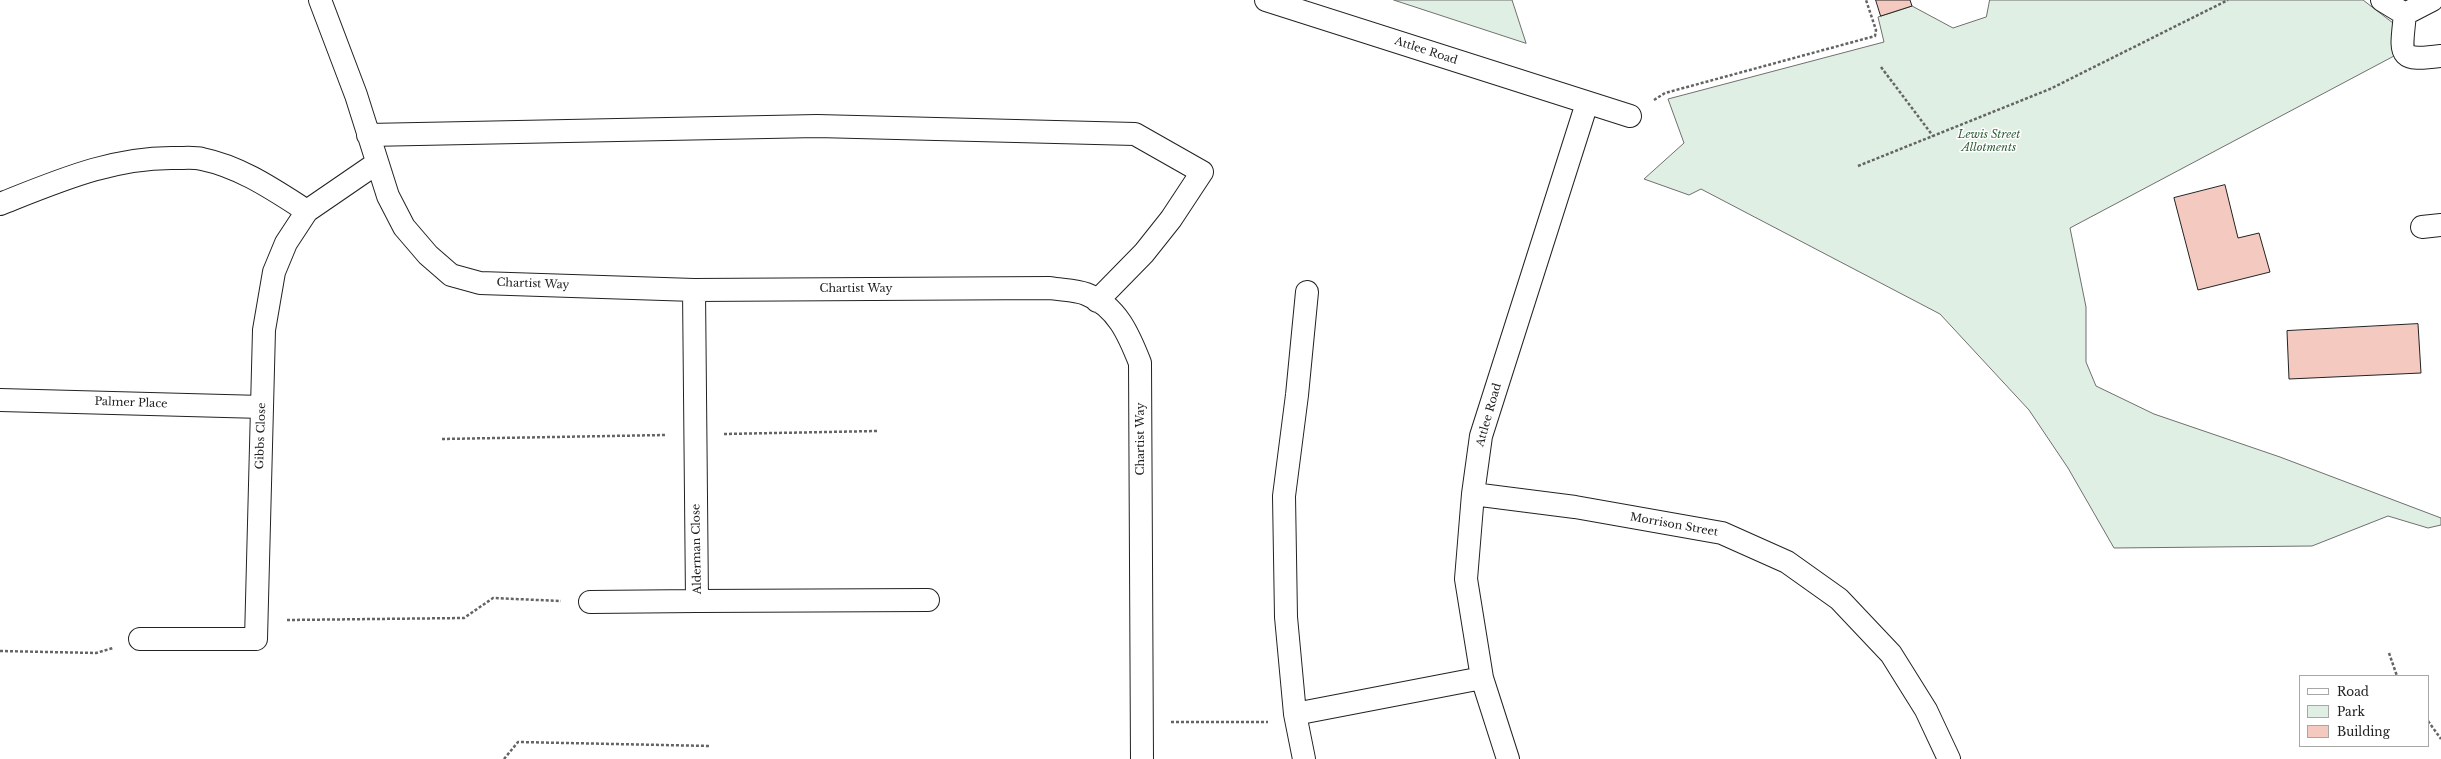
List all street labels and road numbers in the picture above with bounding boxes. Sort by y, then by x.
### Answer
street label: Attlee Road [1393,35,1459,67]
street label: Chartist Way [496,276,570,292]
street label: Chartist Way [820,282,892,296]
street label: Attlee Road [1474,382,1504,448]
street label: Palmer Place [94,395,168,411]
street label: Gibbs Close [253,402,269,470]
street label: Chartist Way [1134,403,1148,475]
street label: Alderman Close [690,504,704,594]
street label: Morrison Street [1629,511,1719,539]

